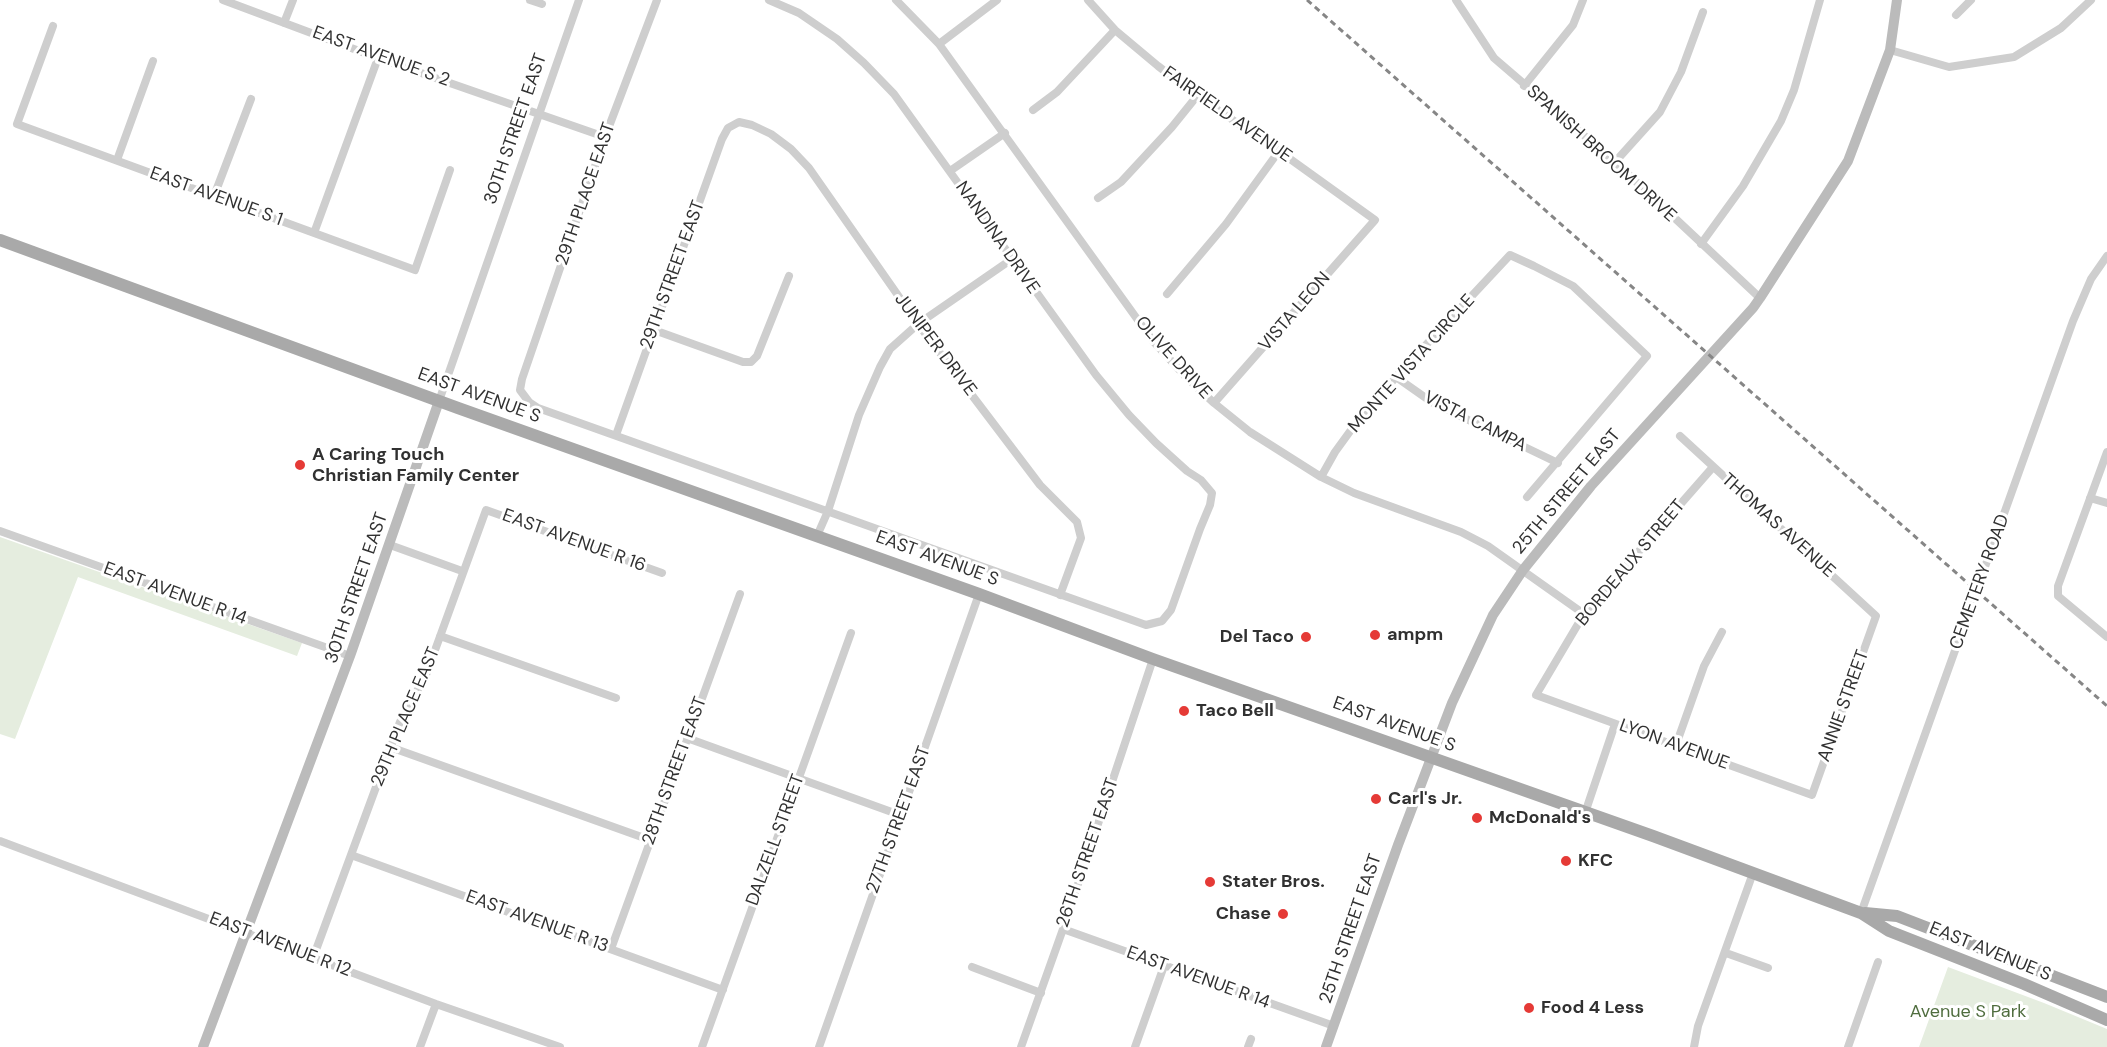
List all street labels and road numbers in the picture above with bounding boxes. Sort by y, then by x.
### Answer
street label: EAST AVENUE S 2 [309,22,453,92]
street label: 30TH STREET EAST [480,51,552,207]
street label: FAIRFIELD AVENUE [1158,62,1296,168]
street label: SPANISH BROOM DRIVE [1522,81,1680,227]
street label: 29TH PLACE EAST [551,120,621,268]
street label: EAST AVENUE S 1 [147,163,285,231]
street label: NANDINA DRIVE [950,178,1044,298]
street label: 29TH STREET EAST [636,198,710,352]
street label: VISTA LEON [1255,268,1335,356]
street label: JUNIPER DRIVE [889,289,981,401]
street label: MONTE VISTA CIRCLE [1344,290,1480,438]
street label: OLIVE DRIVE [1130,312,1216,404]
street label: EAST AVENUE S [415,364,543,428]
street label: VISTA CAMPA [1420,387,1530,457]
street label: 25TH STREET EAST [1508,425,1626,559]
street label: THOMAS AVENUE [1717,469,1839,583]
street label: BORDEAUX STREET [1572,495,1690,631]
street label: EAST AVENUE R 16 [499,505,649,577]
street label: 30TH STREET EAST [321,510,393,666]
street label: CEMETERY ROAD [1946,512,2014,652]
street label: EAST AVENUE S [873,527,1001,591]
street label: EAST AVENUE R 14 [100,558,250,630]
street label: 29TH PLACE EAST [367,644,445,790]
street label: ANNIE STREET [1814,647,1874,765]
street label: EAST AVENUE S [1330,693,1458,757]
street label: 28TH STREET EAST [638,694,712,848]
street label: LYON AVENUE [1616,715,1732,775]
street label: 27TH STREET EAST [862,743,936,897]
street label: DALZELL STREET [742,771,810,909]
street label: 26TH STREET EAST [1052,775,1124,931]
street label: 25TH STREET EAST [1315,851,1387,1007]
street label: EAST AVENUE R 13 [463,886,611,958]
street label: EAST AVENUE R 12 [206,908,354,982]
street label: EAST AVENUE S [1926,918,2054,986]
street label: EAST AVENUE R 14 [1123,942,1273,1014]

